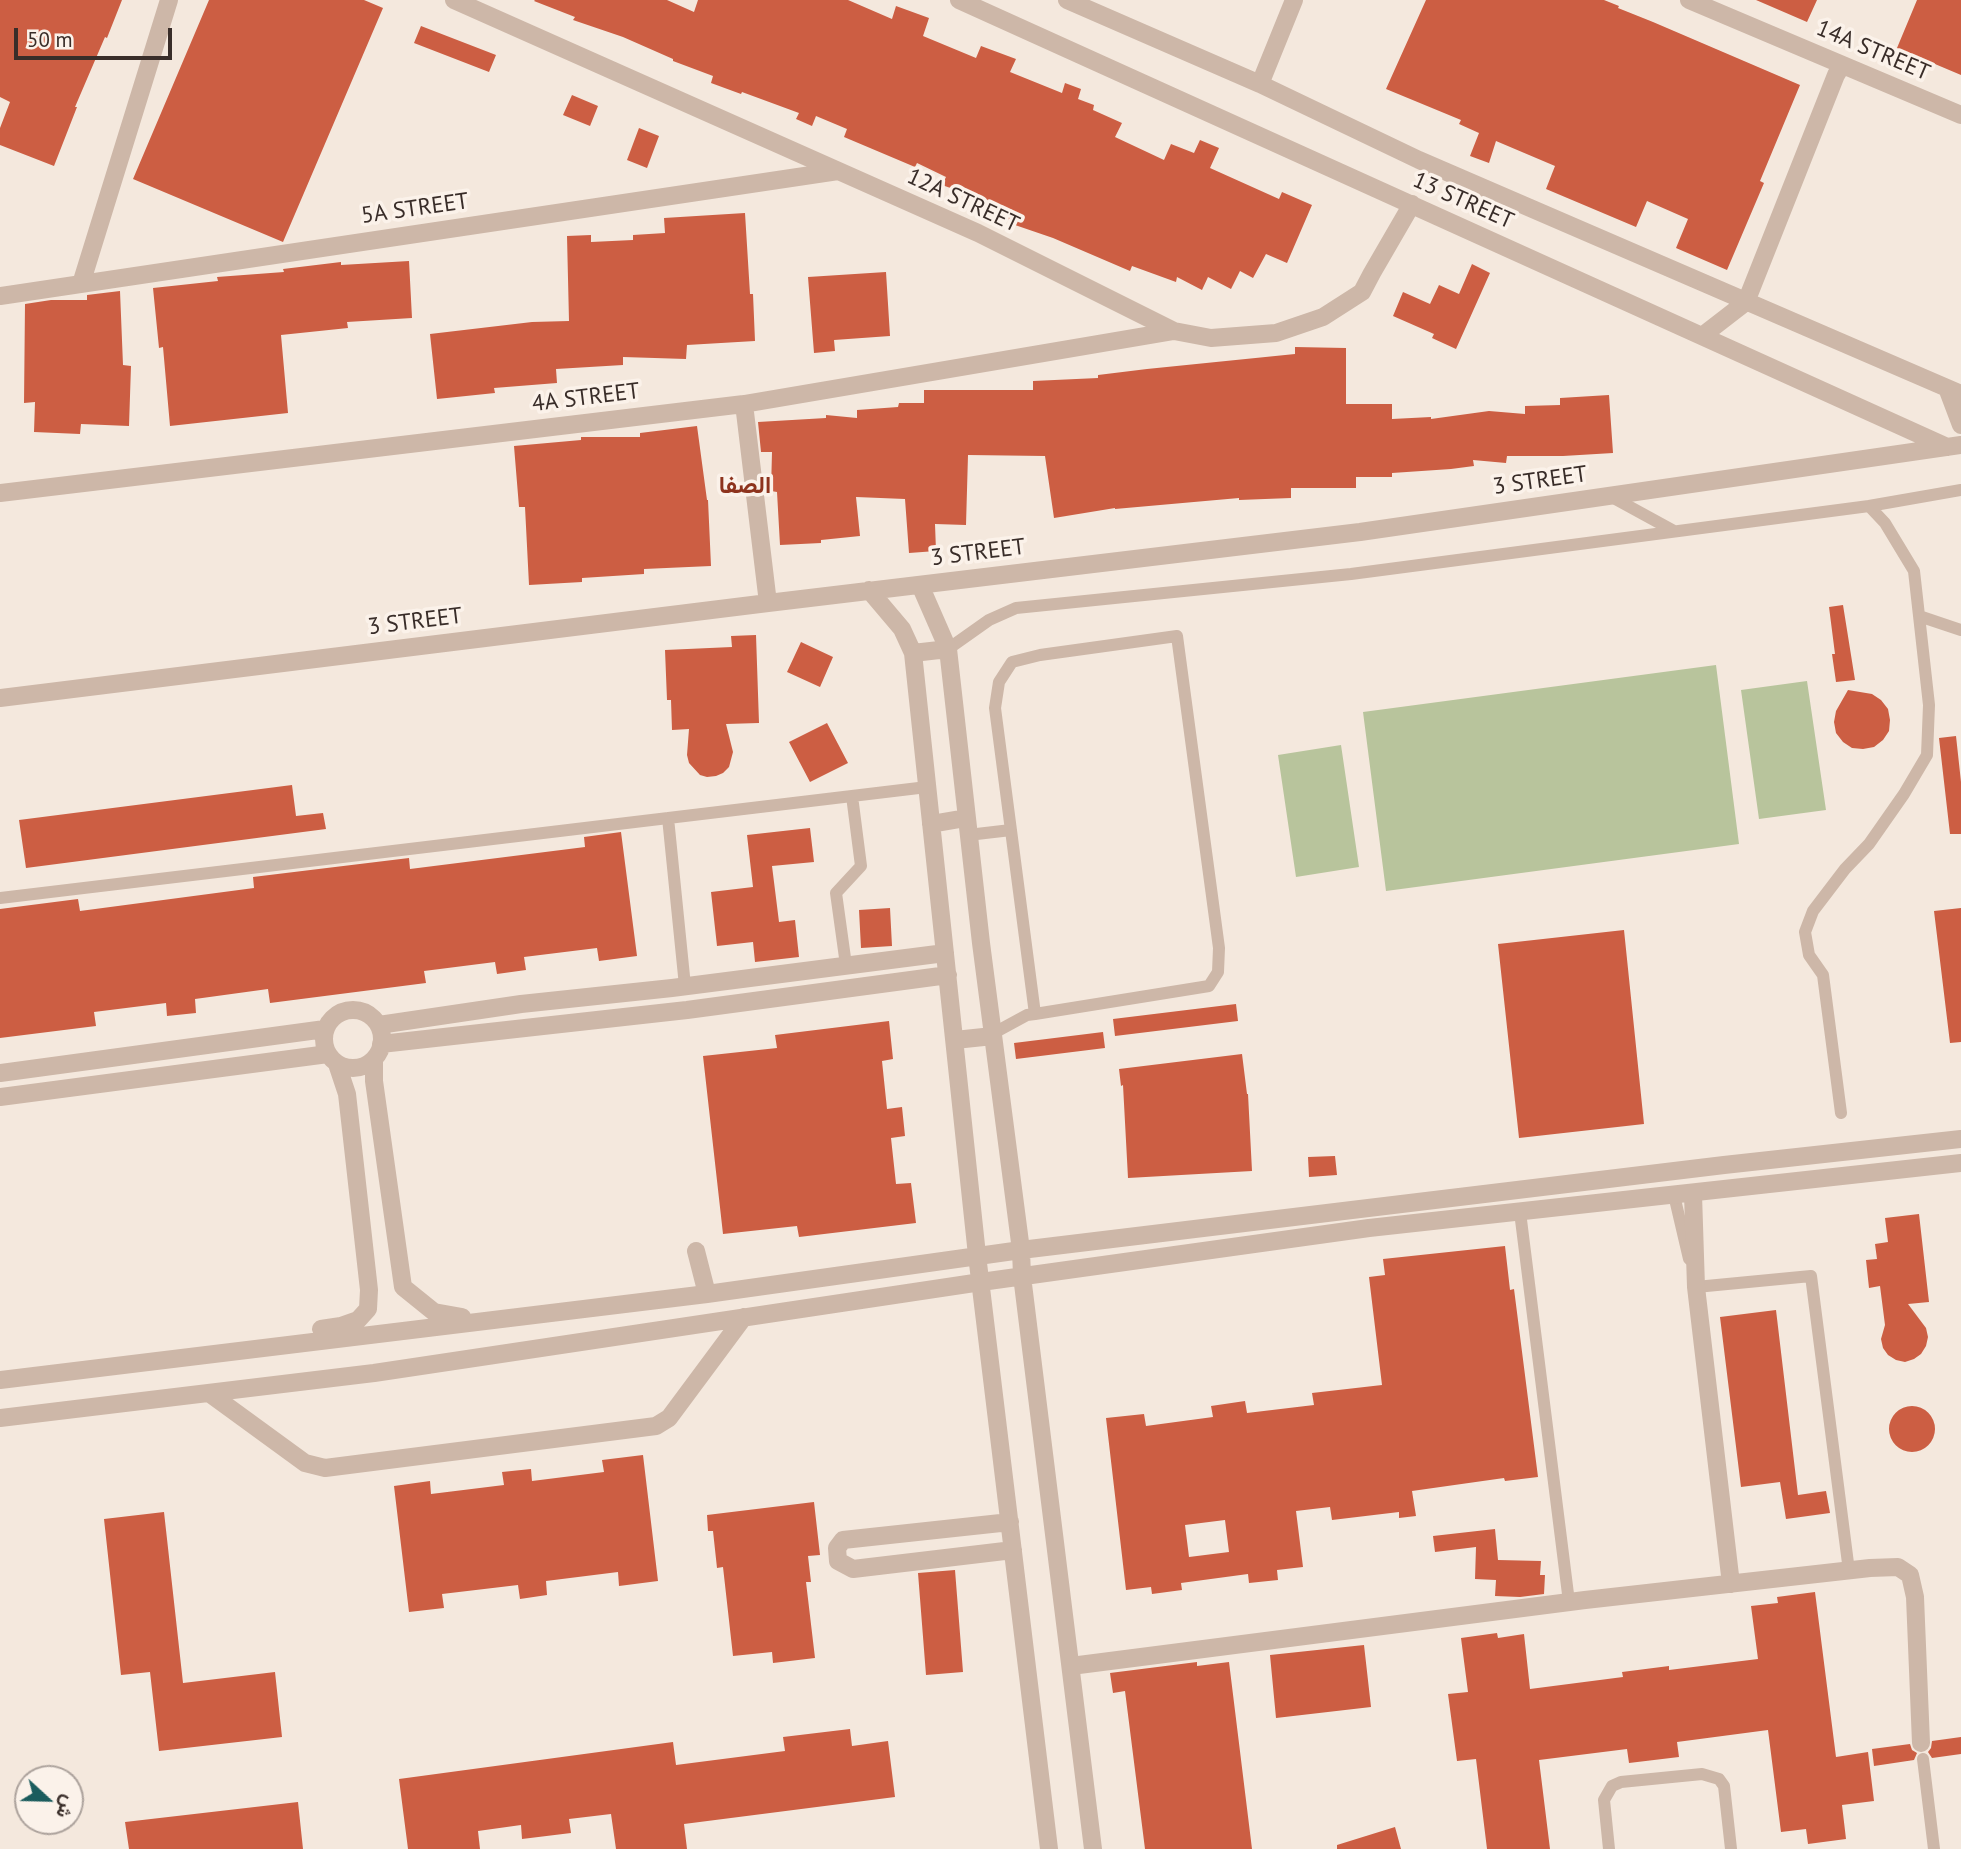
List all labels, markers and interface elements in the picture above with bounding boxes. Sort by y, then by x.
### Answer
scale bar [18,14,175,58]
street label: 14A STREET [1812,15,1934,87]
text: 50 m [27,26,73,53]
street label: 12A STREET [902,163,1024,239]
street label: 13 STREET [1408,167,1518,235]
street label: 5A STREET [359,188,471,230]
street label: 4A STREET [531,378,641,418]
street label: 3 STREET [1491,461,1589,501]
district label: الصفا [719,472,771,500]
street label: 3 STREET [929,534,1027,572]
street label: 3 STREET [366,603,464,641]
north arrow [14,1765,84,1835]
text: ش [51,1792,82,1822]

